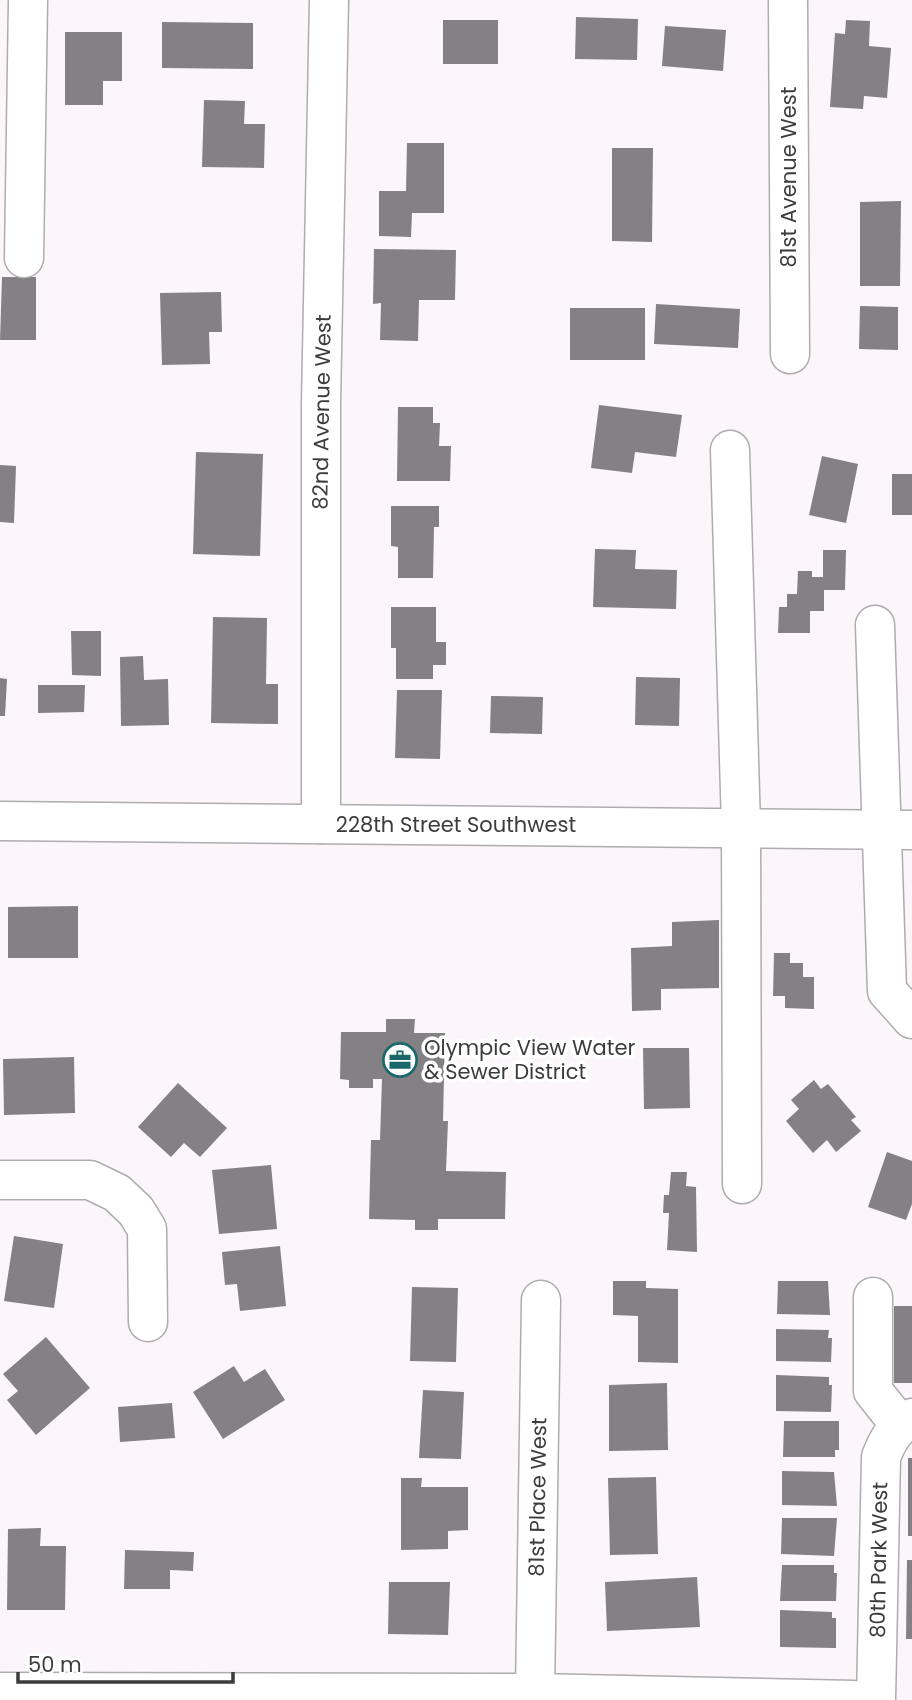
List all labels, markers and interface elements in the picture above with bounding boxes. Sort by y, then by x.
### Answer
street label: 81st Avenue West [774,87,803,267]
street label: 82nd Avenue West [305,314,338,510]
street label: 228th Street Southwest [336,810,576,839]
place label: Olympic View Water & Sewer District [424,1033,635,1086]
office icon: Olympic View Water & Sewer District [381,1041,419,1079]
street label: 81st Place West [522,1417,553,1577]
street label: 80th Park West [863,1482,894,1638]
scale bar [18,1640,233,1684]
text: 50 m [28,1650,82,1679]

